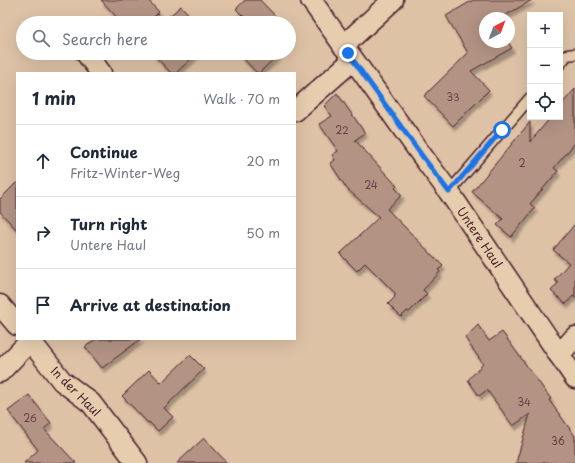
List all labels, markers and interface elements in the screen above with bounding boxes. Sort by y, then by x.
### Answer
north arrow [479,12,515,48]
map controls [527,12,563,120]
button: + [527,12,563,48]
search box [16,16,296,60]
icon: search [30,27,52,49]
text: Search here [62,27,148,50]
route end [339,44,357,62]
button: − [527,48,563,84]
button: locate [527,84,563,120]
text: 1 min [32,85,76,111]
text: Walk · 70 m [203,89,280,108]
house number: 33 [446,89,460,104]
route start [493,121,511,139]
house number: 22 [335,122,349,137]
text: Continue [70,140,138,163]
icon: ahead [32,150,54,172]
text: 20 m [246,151,280,170]
house number: 2 [518,155,526,170]
text: Fritz-Winter-Weg [70,163,180,182]
house number: 24 [364,177,378,192]
street label: Untere Haul [453,203,507,271]
text: Turn right [70,212,147,235]
icon: right [32,222,54,244]
text: 50 m [246,223,280,242]
text: Untere Haul [70,235,146,254]
text: Arrive at destination [70,293,231,316]
icon: arrive [32,294,54,316]
street label: In der Haul [47,362,105,420]
house number: 34 [517,394,531,409]
house number: 26 [23,410,37,425]
house number: 36 [551,433,565,448]

